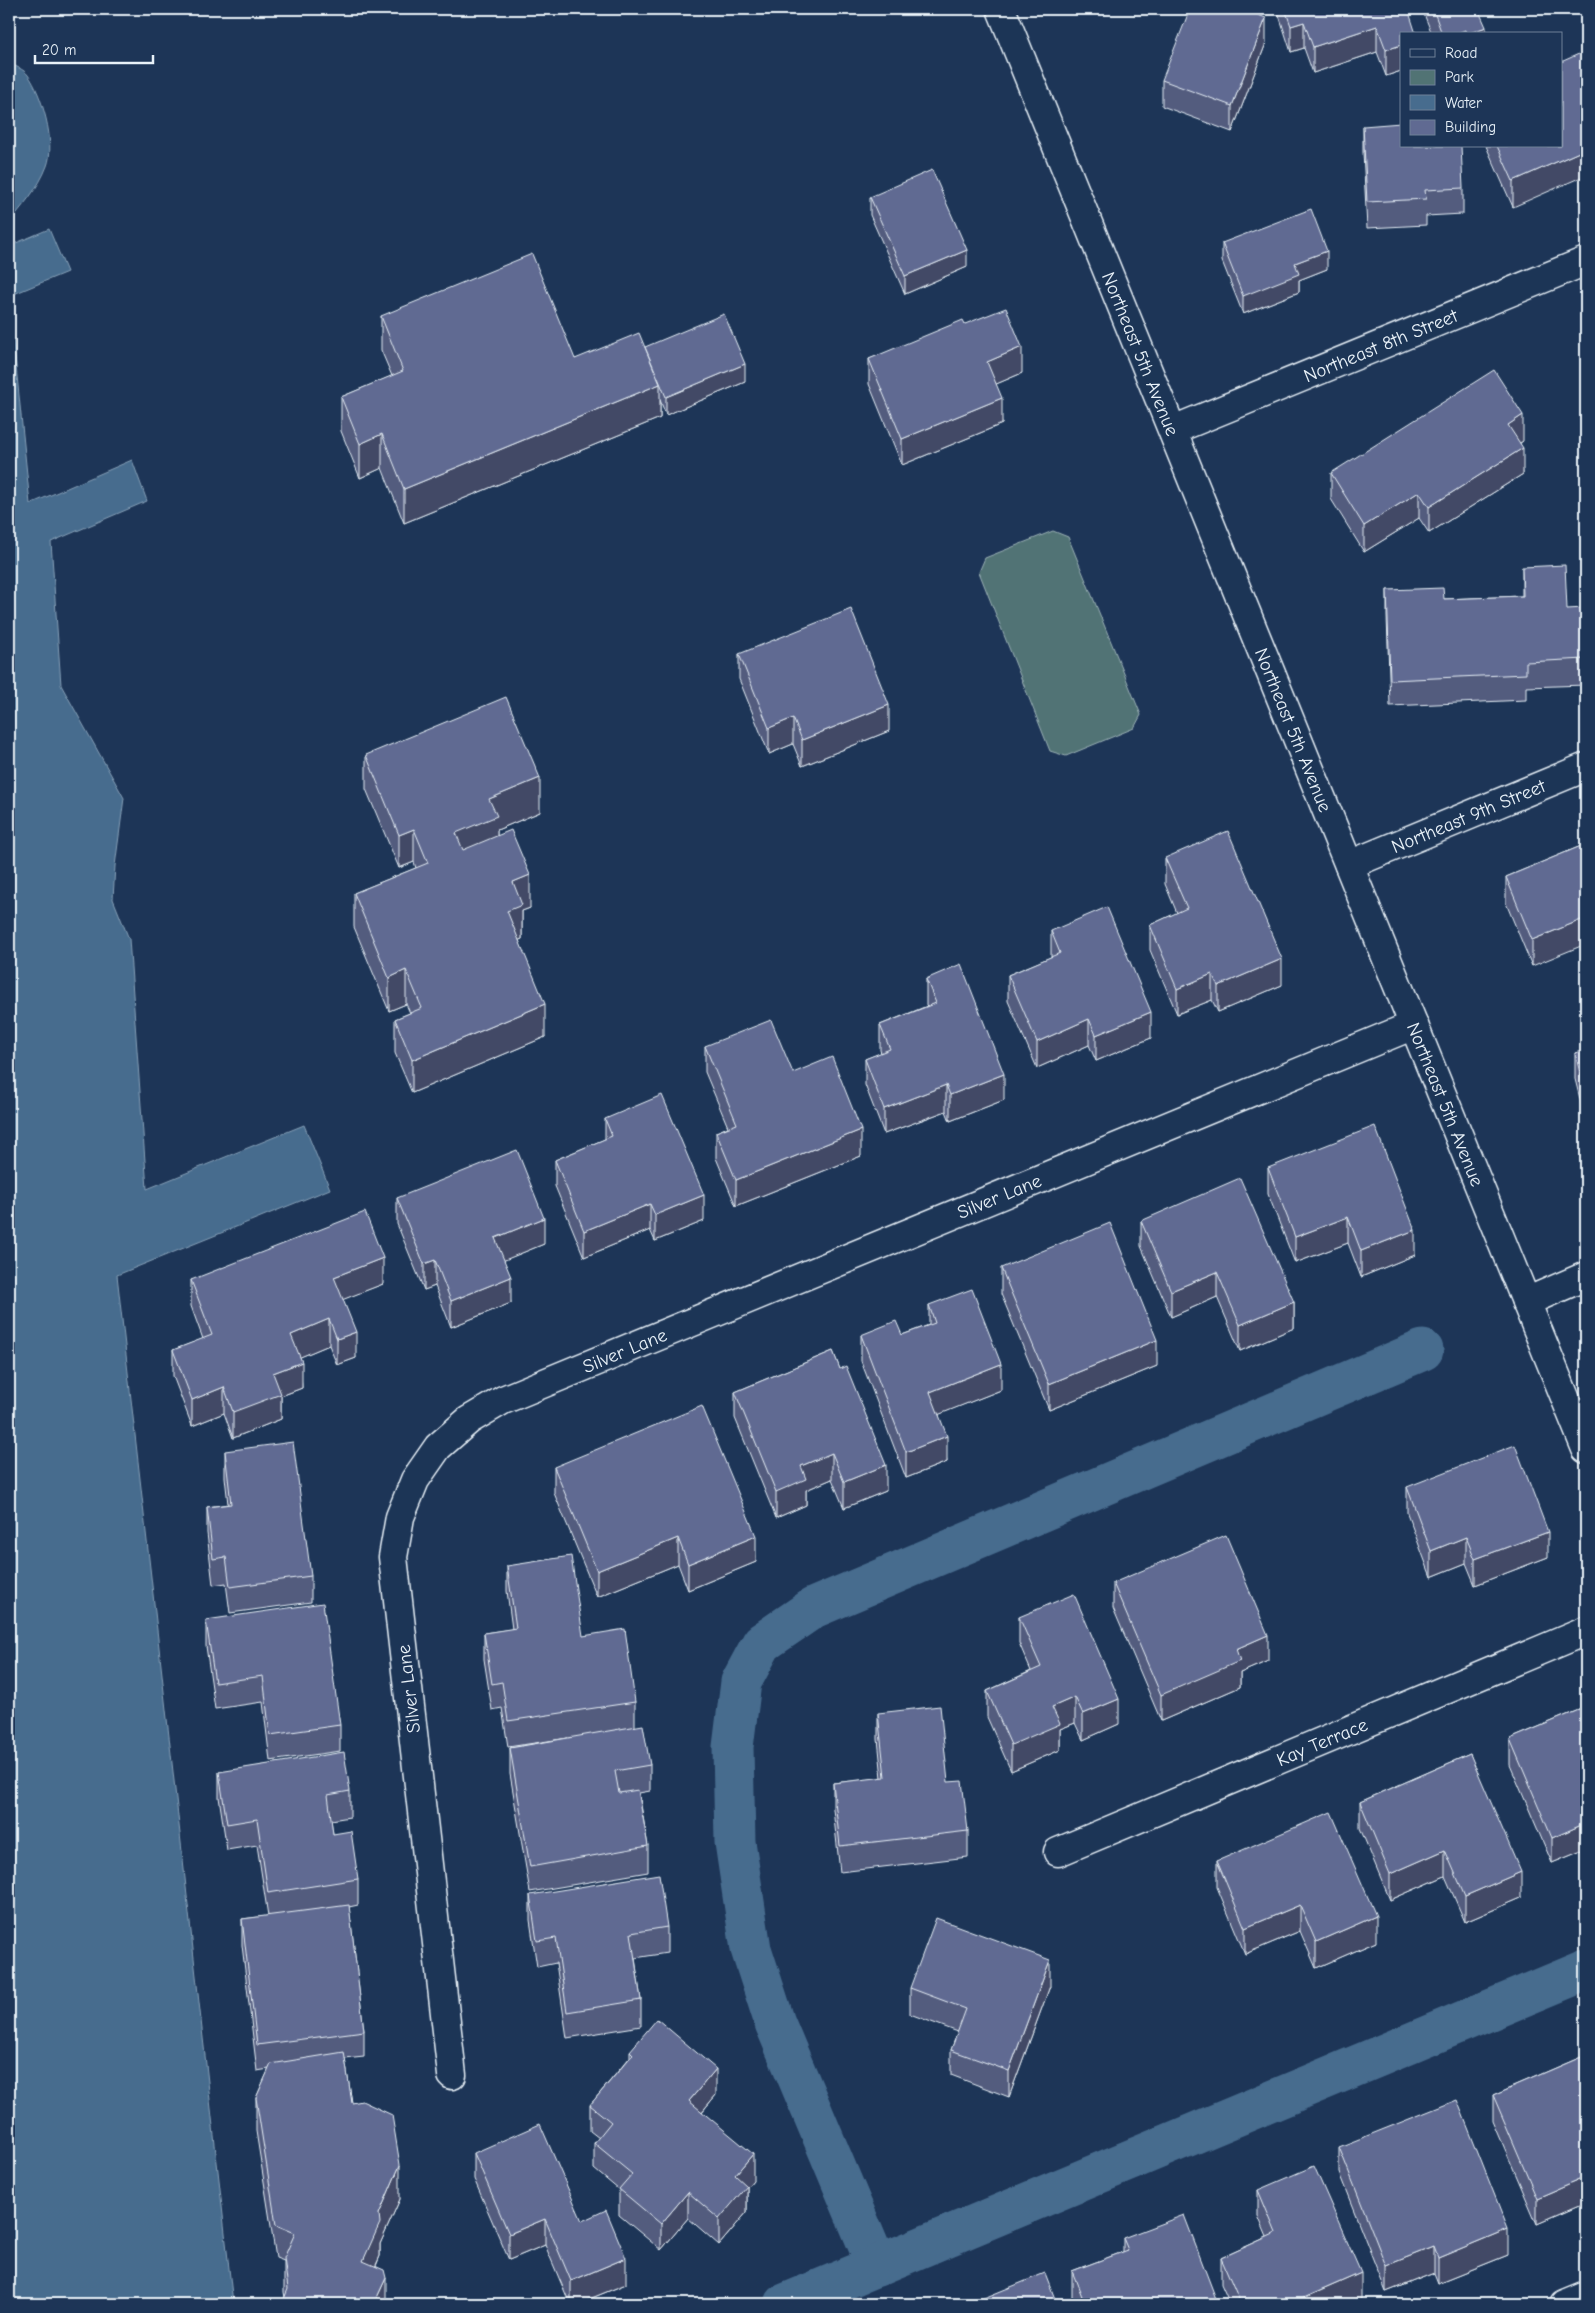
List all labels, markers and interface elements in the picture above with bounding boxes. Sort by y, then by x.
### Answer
scale bar [35,32,152,64]
legend [1400,32,1562,148]
text: 20 m [42,41,76,59]
text: Road [1445,44,1477,62]
text: Park [1445,68,1474,86]
text: Water [1445,94,1482,112]
text: Building [1445,118,1496,136]
street label: Northeast 5th Avenue [1097,269,1183,439]
street label: Northeast 8th Street [1301,305,1461,387]
street label: Northeast 5th Avenue [1250,645,1336,815]
street label: Northeast 9th Street [1388,775,1549,858]
street label: Northeast 5th Avenue [1402,1019,1488,1190]
street label: Silver Lane [954,1170,1045,1224]
street label: Silver Lane [579,1324,670,1378]
street label: Silver Lane [393,1643,425,1734]
street label: Kay Terrace [1273,1714,1371,1771]

